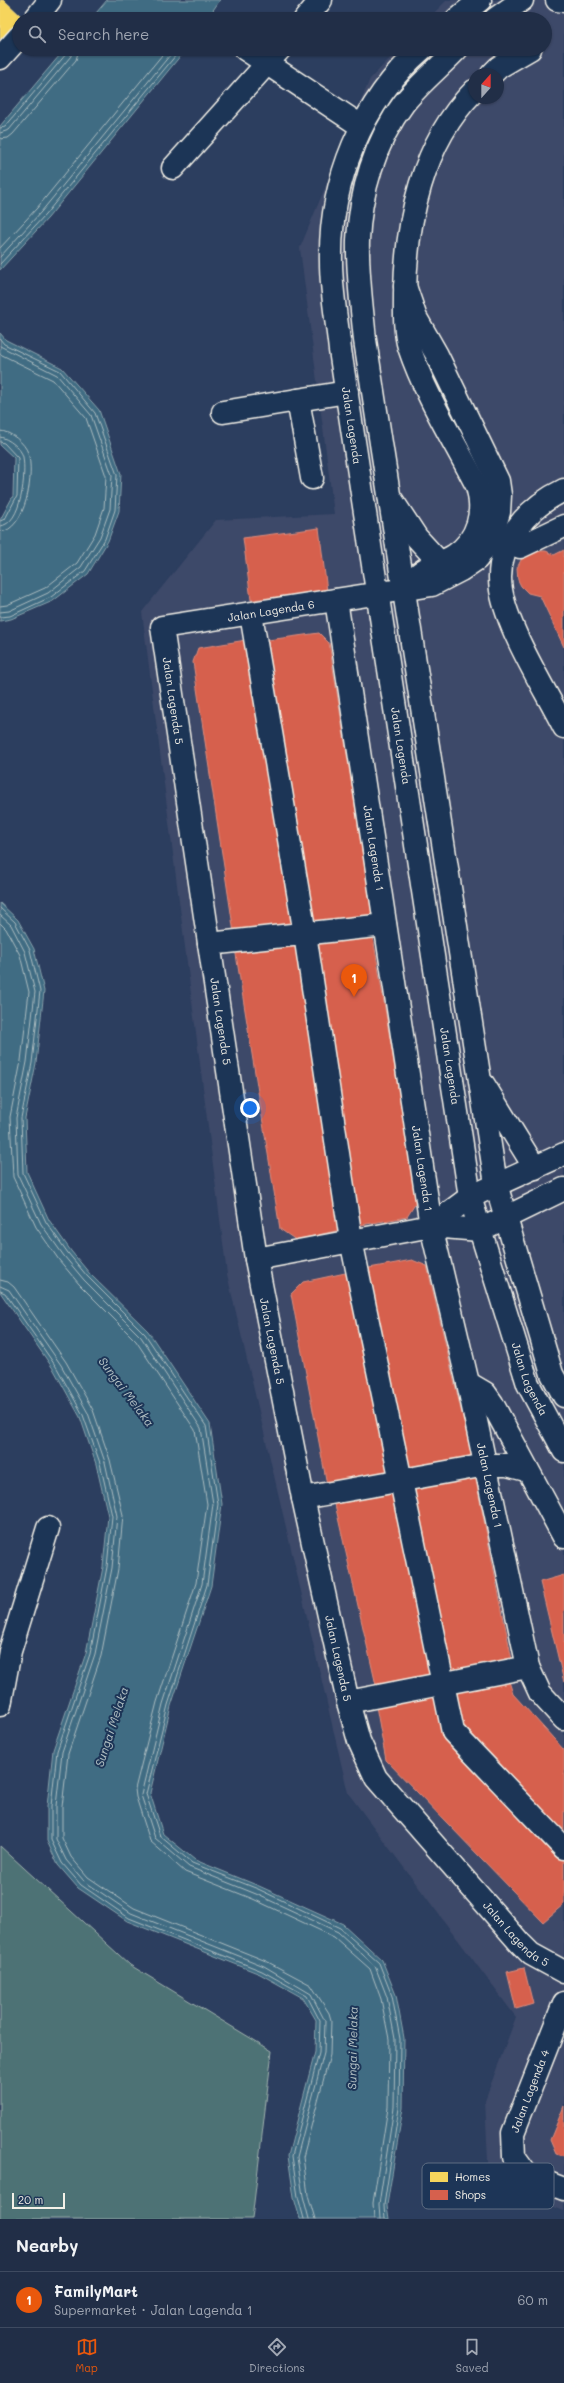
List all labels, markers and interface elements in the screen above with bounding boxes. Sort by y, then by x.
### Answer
search box [12,12,552,56]
icon: search [26,23,48,45]
text: Search here [58,24,149,44]
north arrow [468,68,504,104]
street label: Jalan Lagenda [339,386,365,465]
street label: Jalan Lagenda 6 [226,596,316,625]
street label: Jalan Lagenda 5 [160,656,187,745]
street label: Jalan Lagenda [388,706,415,786]
street label: Jalan Lagenda 1 [360,804,388,892]
pin: 1 [341,964,367,997]
street label: Jalan Lagenda 5 [207,977,235,1066]
street label: Jalan Lagenda [437,1026,464,1106]
your location [240,1098,260,1118]
street label: Jalan Lagenda 1 [409,1125,437,1212]
street label: Jalan Lagenda 5 [257,1296,288,1386]
street label: Jalan Lagenda [509,1340,552,1418]
water label: Sungai Melaka [95,1353,158,1429]
street label: Jalan Lagenda 1 [474,1441,506,1529]
street label: Jalan Lagenda 5 [322,1614,356,1703]
water label: Sungai Melaka [91,1685,132,1769]
street label: Jalan Lagenda 5 [480,1898,552,1969]
water label: Sungai Melaka [343,2006,361,2090]
street label: Jalan Lagenda 4 [507,2047,552,2135]
legend [422,2163,554,2209]
text: Homes [455,2169,490,2184]
text: Shops [455,2187,486,2202]
scale bar [12,2191,65,2210]
text: 20 m [18,2192,43,2207]
text: Nearby [16,2234,78,2256]
text: FamilyMart [54,2281,138,2301]
text: 1 [26,2291,32,2308]
text: 60 m [518,2291,548,2308]
text: Supermarket · Jalan Lagenda 1 [54,2301,253,2318]
tab: Map [76,2336,98,2375]
tab: Directions [249,2336,305,2375]
tab: Saved [456,2336,488,2375]

